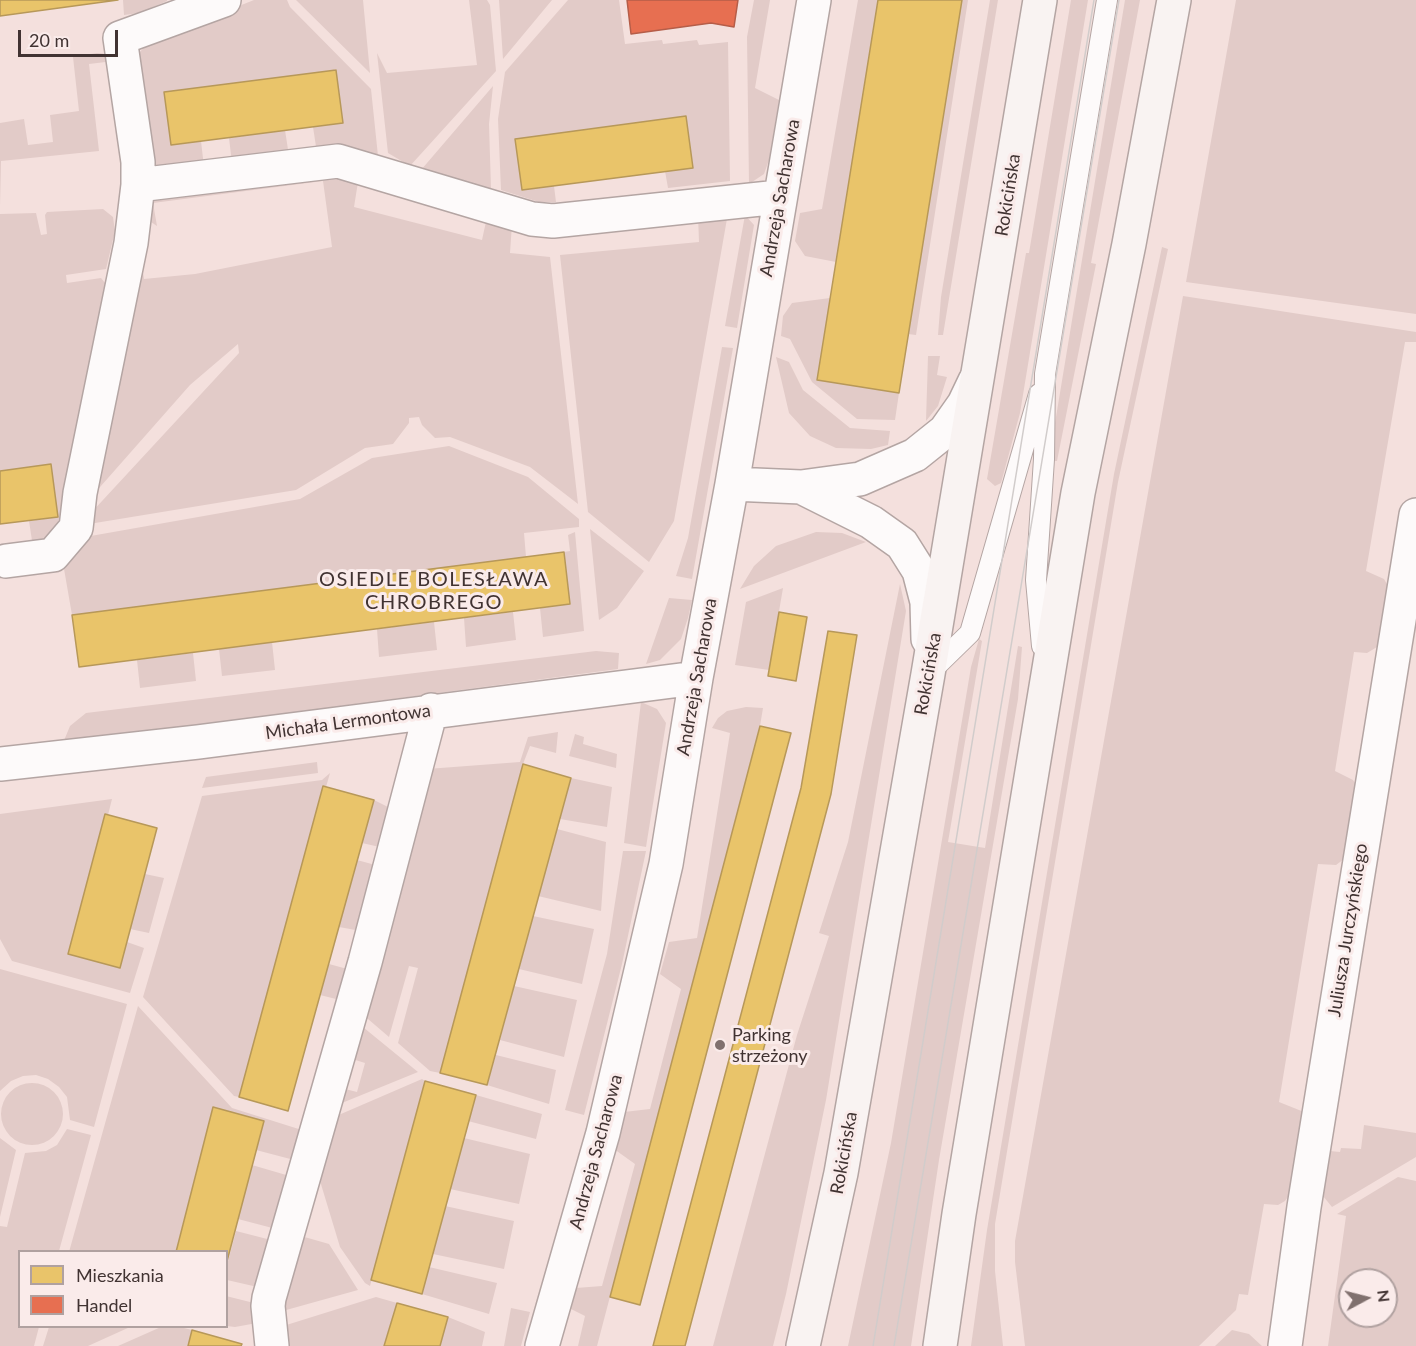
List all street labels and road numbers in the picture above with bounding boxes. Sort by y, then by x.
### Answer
street label: Andrzeja Sacharowa [756,118,804,278]
street label: Rokicińska [991,152,1025,238]
street label: Andrzeja Sacharowa [673,597,721,757]
street label: Rokicińska [910,631,946,717]
street label: Michała Lermontowa [264,700,432,744]
street label: Juliusza Jurczyńskiego [1324,842,1372,1018]
street label: Andrzeja Sacharowa [565,1072,627,1232]
street label: Rokicińska [826,1110,862,1196]

